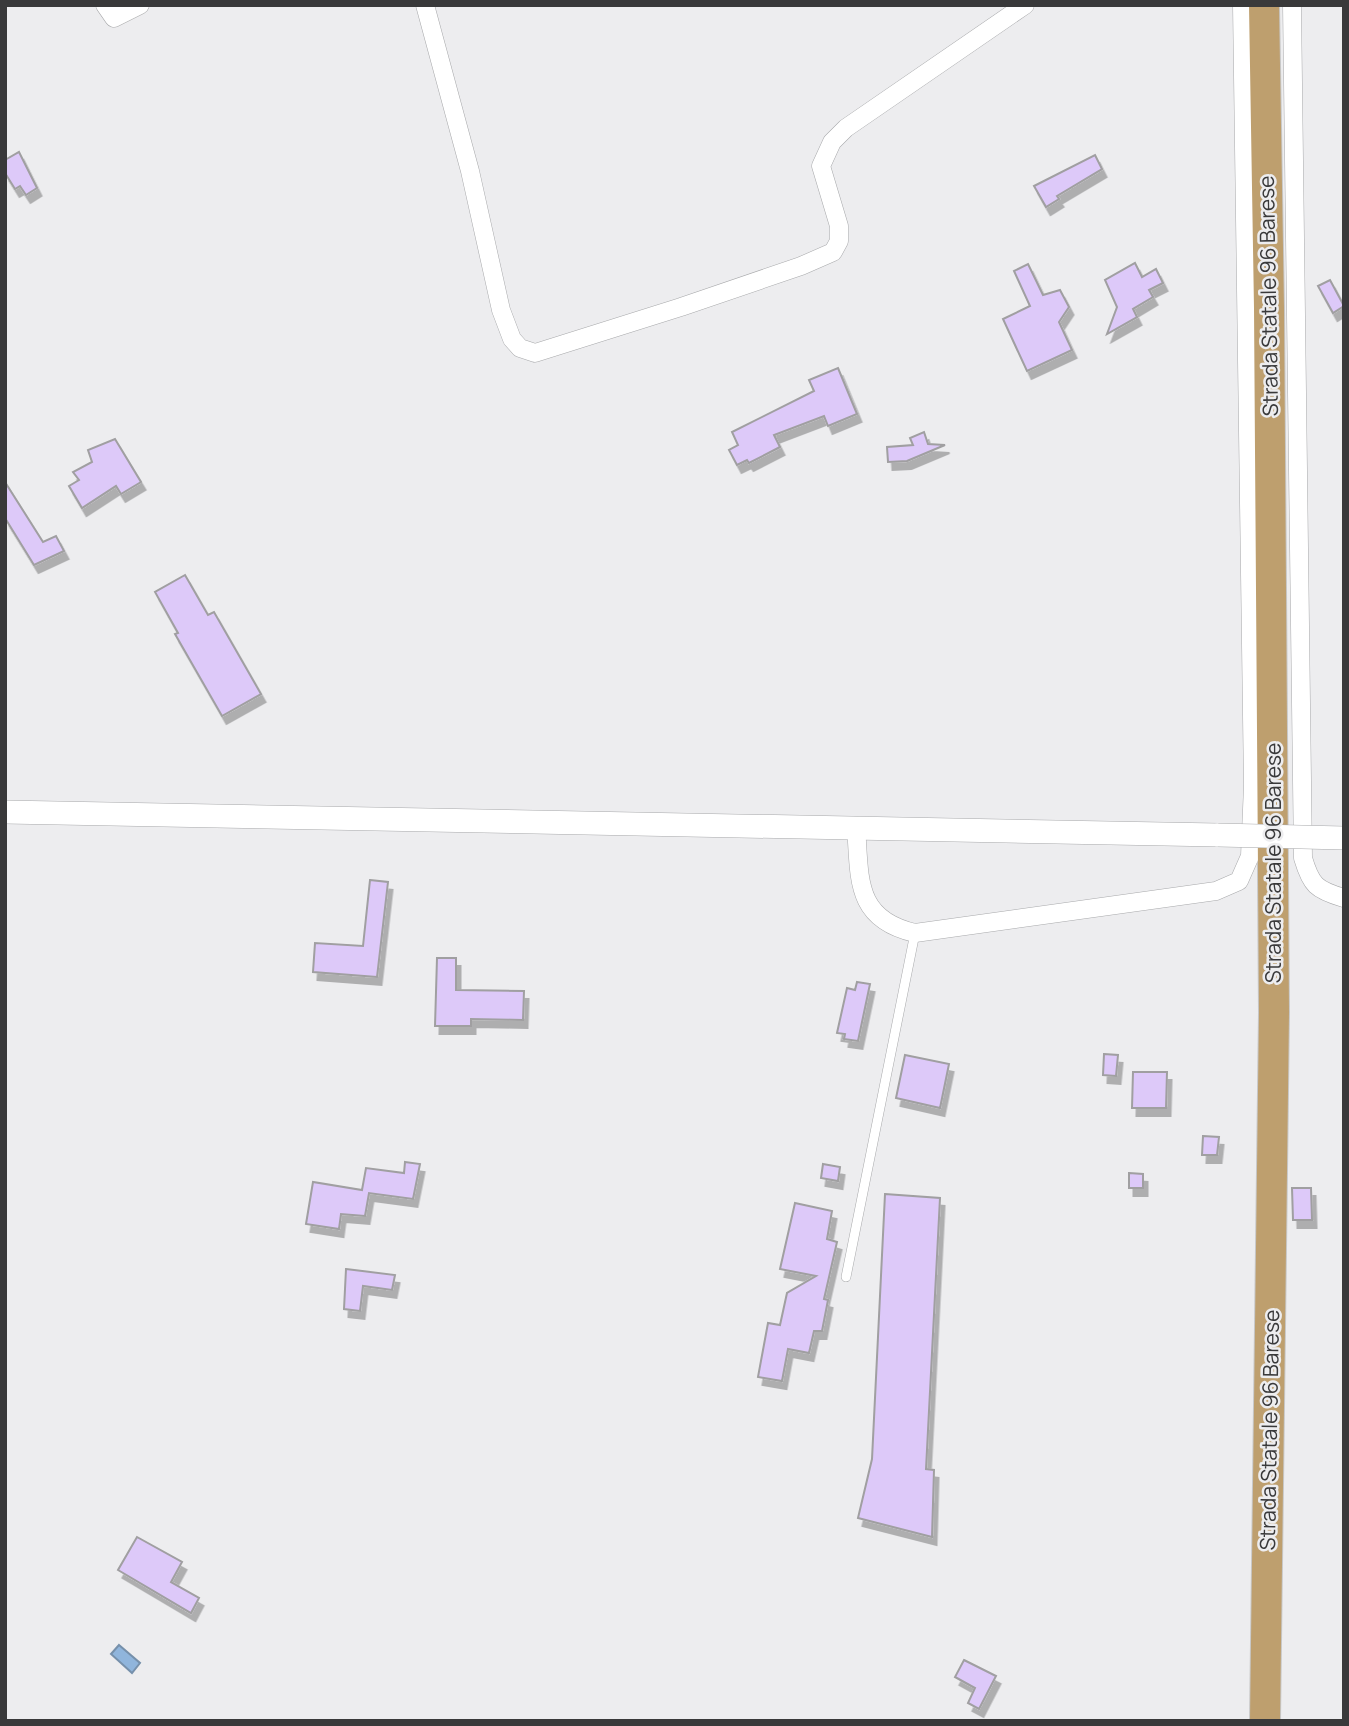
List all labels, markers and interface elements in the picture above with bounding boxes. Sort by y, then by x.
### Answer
street label: Strada Statale 96 Barese [1252,175,1284,417]
street label: Strada Statale 96 Barese [1259,743,1287,983]
street label: Strada Statale 96 Barese [1253,1309,1285,1551]

